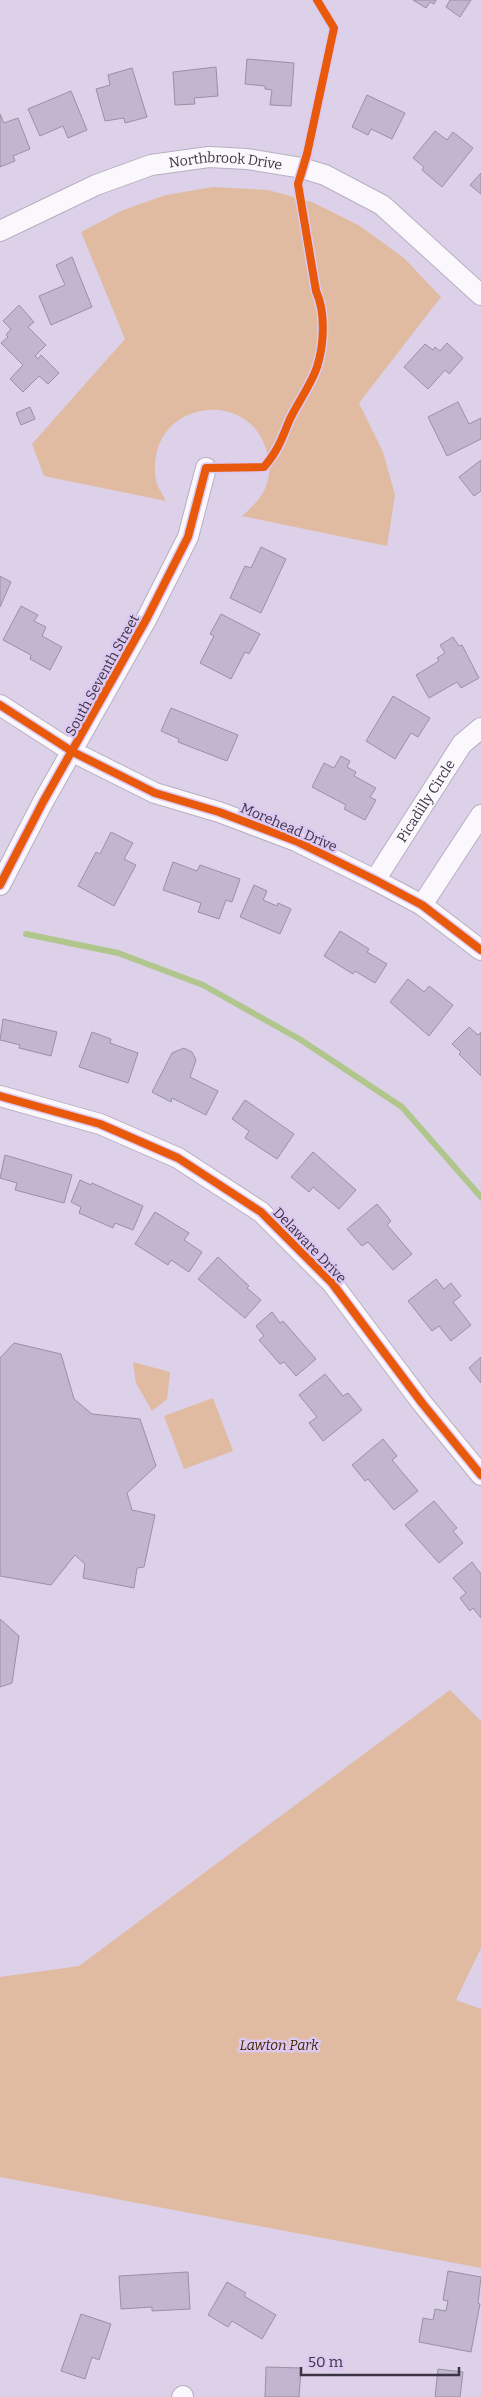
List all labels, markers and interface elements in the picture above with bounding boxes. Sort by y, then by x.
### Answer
street label: Northbrook Drive [168,149,283,174]
street label: South Seventh Street [62,611,143,739]
street label: Picadilly Circle [393,757,459,846]
street label: Morehead Drive [238,799,340,855]
street label: Delaware Drive [269,1204,350,1287]
park label: Lawton Park [240,2037,319,2054]
scale bar [301,2344,458,2376]
text: 50 m [308,2353,344,2371]

